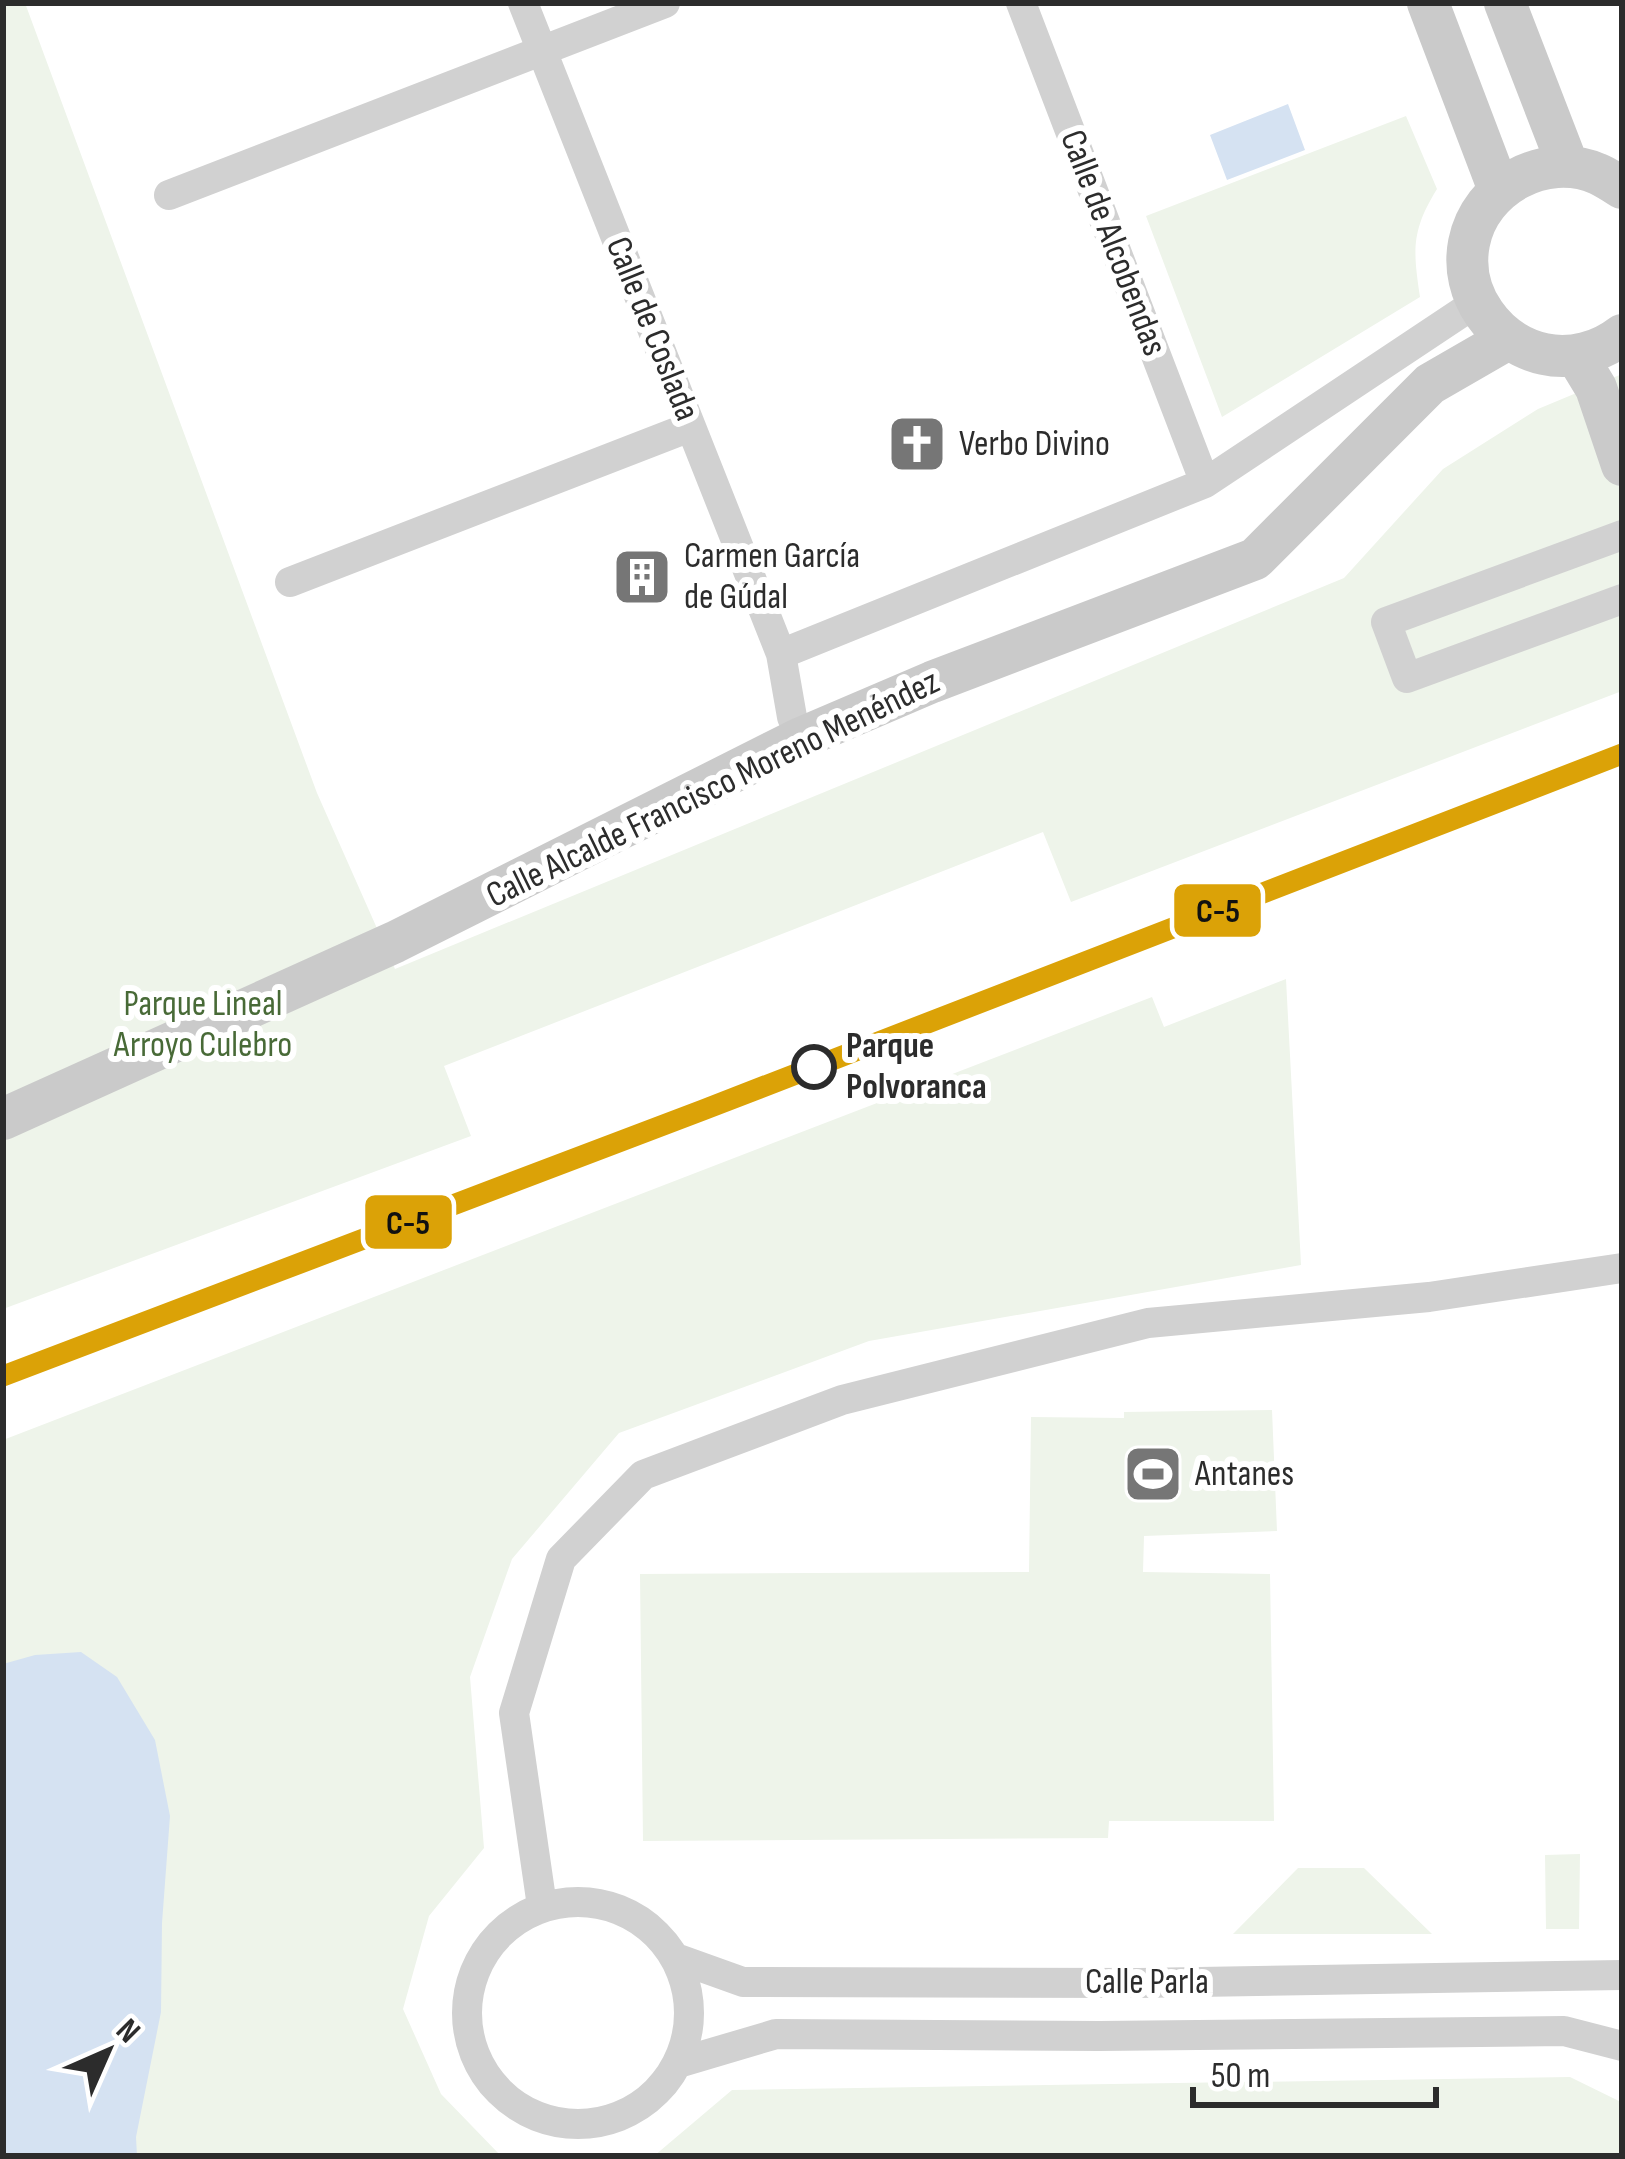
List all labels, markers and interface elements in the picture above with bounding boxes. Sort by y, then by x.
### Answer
street label: Calle de Alcobendas [1050,124,1176,362]
street label: Calle de Coslada [596,231,708,427]
church icon: Verbo Divino [886,413,948,475]
place label: Verbo Divino [959,423,1110,466]
place label: Carmen García de Gúdal [684,535,860,619]
building icon: Carmen García de Gúdal [611,546,673,608]
street label: Calle Alcalde Francisco Moreno Menéndez [480,660,946,918]
line badge: C-5 [1172,882,1263,939]
text: C-5 [1196,892,1240,932]
park label: Parque Lineal Arroyo Culebro [113,983,292,1067]
place label: Parque Polvoranca [846,1025,987,1109]
marker: Parque Polvoranca [793,1046,835,1088]
line badge: C-5 [363,1193,454,1251]
text: C-5 [386,1204,430,1244]
sports icon: Antanes [1122,1443,1184,1505]
place label: Antanes [1194,1453,1294,1496]
street label: Calle Parla [1085,1961,1209,2004]
north arrow [48,1991,168,2111]
text: N [107,2011,148,2052]
scale bar [1193,2033,1436,2107]
text: 50 m [1211,2055,1270,2098]

